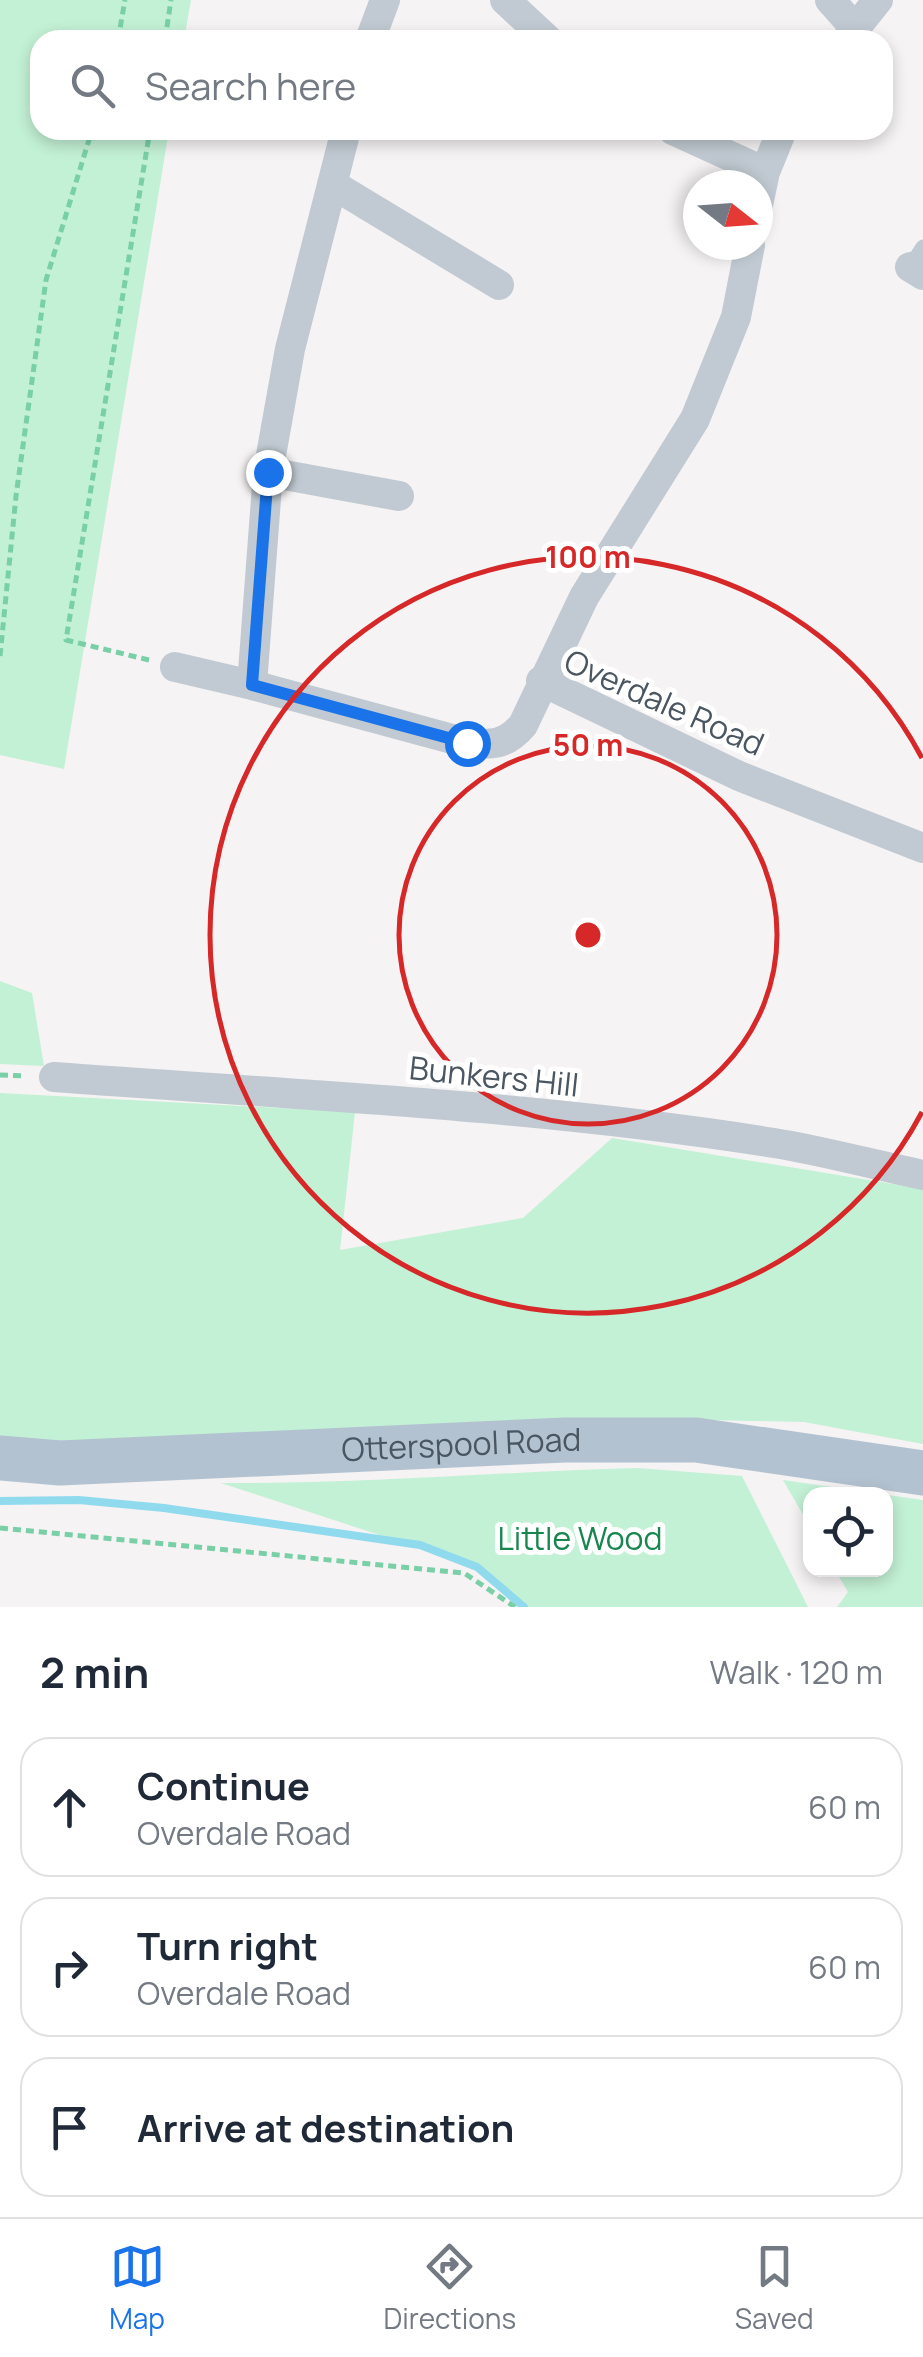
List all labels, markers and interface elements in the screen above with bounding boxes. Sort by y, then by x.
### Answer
search box [30,30,893,140]
icon: search [65,58,120,113]
text: Search here [145,59,356,111]
north arrow [683,170,773,260]
route end [246,450,292,496]
text: 100 m [545,536,631,577]
street label: Overdale Road [558,638,771,766]
route start [445,721,491,767]
text: 50 m [553,724,623,765]
centre of rings [570,917,606,953]
street label: Bunkers Hill [407,1045,581,1107]
street label: Otterspool Road [340,1417,581,1471]
map controls [803,1487,893,1577]
button: locate [803,1487,893,1577]
park label: Little Wood [498,1516,662,1560]
text: 2 min [40,1643,149,1701]
text: Walk · 120 m [710,1650,883,1694]
text: Continue [137,1759,310,1811]
icon: ahead [42,1780,97,1835]
text: 60 m [808,1785,881,1829]
text: Overdale Road [137,1811,351,1855]
text: Turn right [137,1919,318,1971]
icon: right [42,1940,97,1995]
text: 60 m [808,1945,881,1989]
text: Overdale Road [137,1971,351,2015]
icon: arrive [42,2100,97,2155]
text: Arrive at destination [137,2101,514,2153]
tab: Map [109,2239,165,2337]
tab: Directions [384,2239,516,2337]
tab: Saved [735,2239,814,2337]

